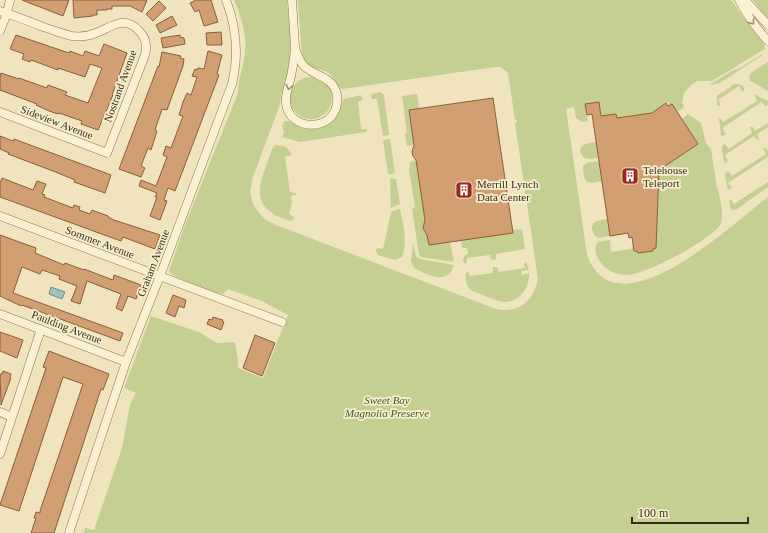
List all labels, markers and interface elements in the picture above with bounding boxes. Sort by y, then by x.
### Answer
one-way arrow [747,17,754,24]
street label: Nostrand Avenue [101,48,139,124]
one-way arrow [285,84,293,90]
street label: Sideview Avenue [19,103,95,141]
place label: Telehouse Teleport [643,164,688,189]
building icon: Telehouse Teleport [620,166,640,186]
place label: Merrill Lynch Data Center [477,178,539,203]
building icon: Merrill Lynch Data Center [454,180,474,200]
street label: Sommer Avenue [64,223,136,261]
street label: Graham Avenue [135,228,171,298]
street label: Paulding Avenue [30,308,104,346]
park label: Sweet Bay Magnolia Preserve [344,394,429,419]
scale bar [632,499,748,525]
text: 100 m [638,506,669,520]

